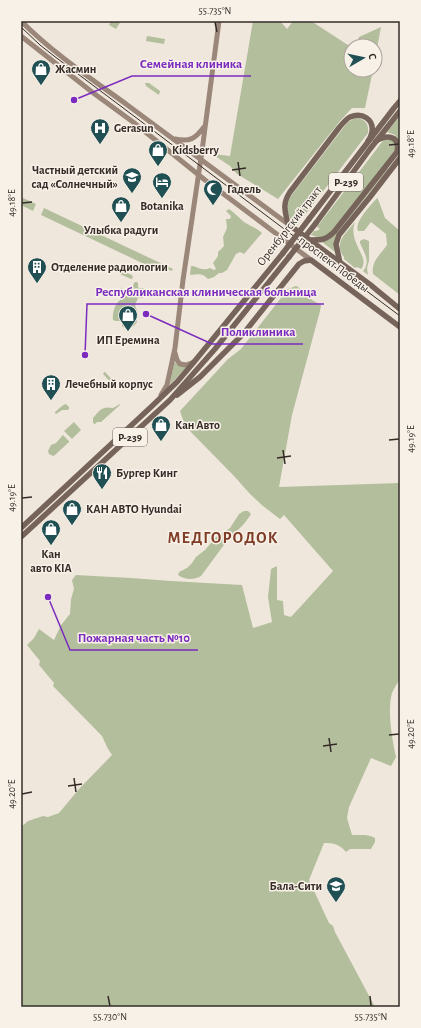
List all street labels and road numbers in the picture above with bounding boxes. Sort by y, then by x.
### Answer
road number: Р-239 [329,173,363,191]
street label: Оренбургский тракт [254,183,325,269]
street label: проспект Победы [297,234,371,294]
road number: Р-239 [113,428,147,446]

